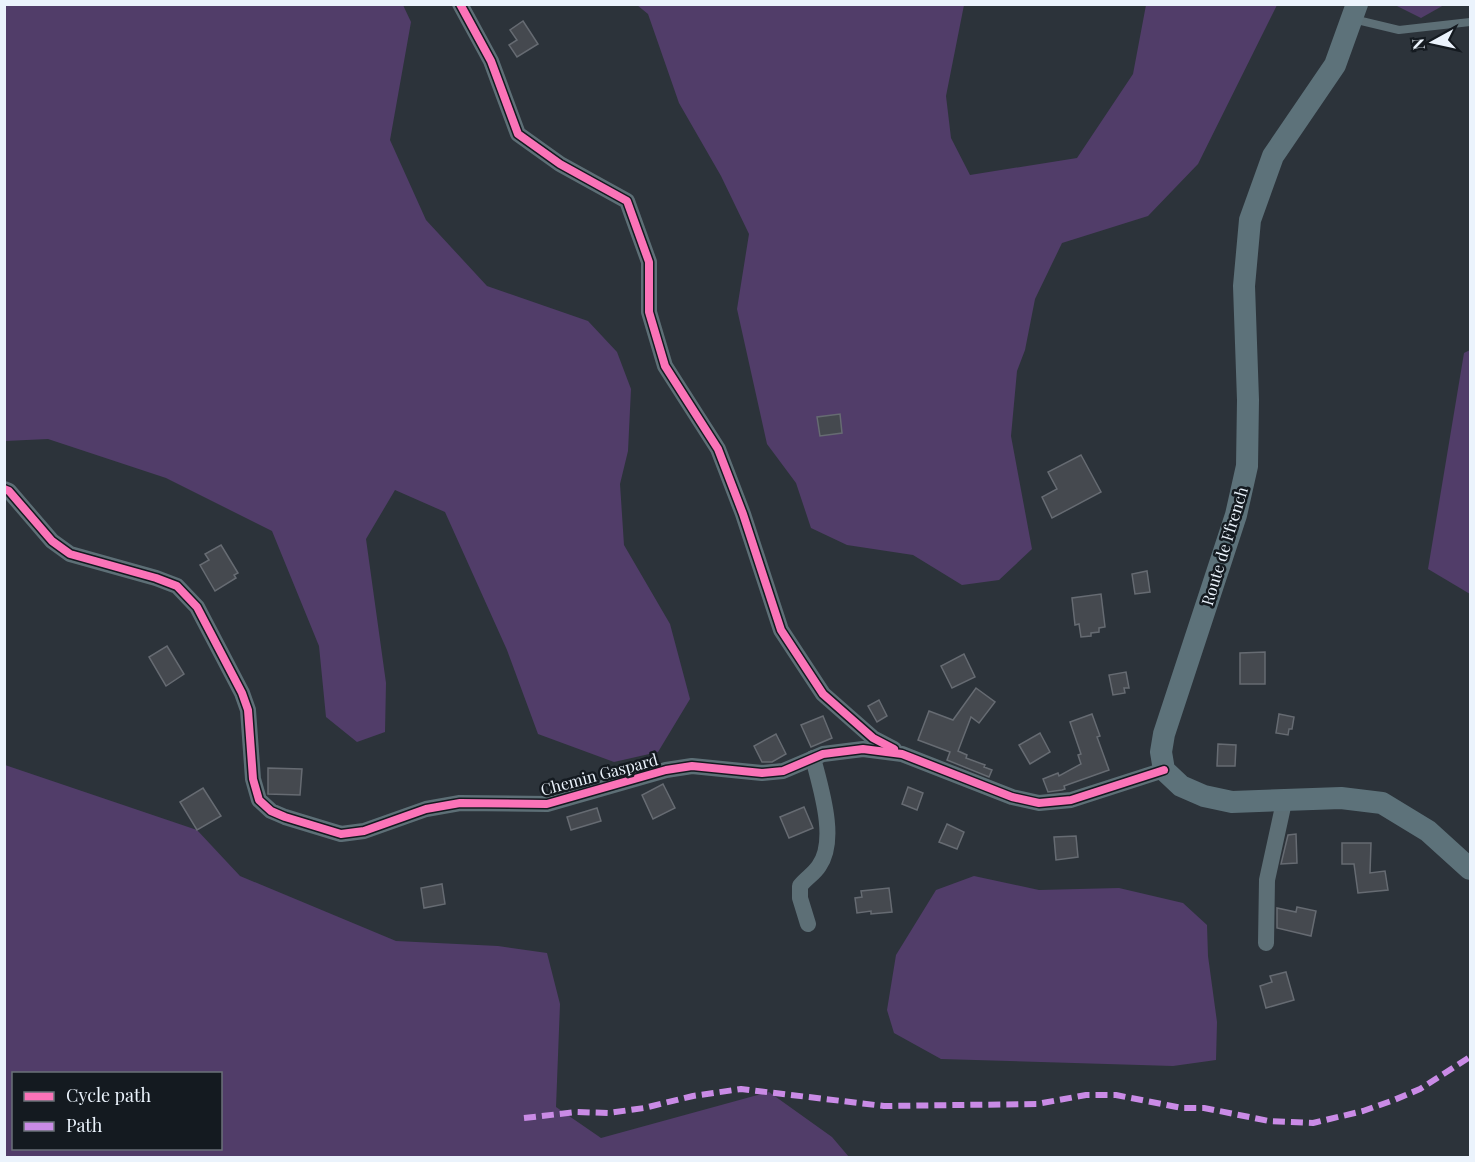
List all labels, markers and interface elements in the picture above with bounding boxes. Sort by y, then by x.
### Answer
north arrow [1403,12,1463,72]
text: N [1406,37,1429,51]
street label: Route de Ffrench [1196,483,1252,608]
street label: Chemin Gaspard [538,748,660,800]
legend [12,1072,222,1150]
text: Cycle path [66,1083,151,1107]
text: Path [66,1113,103,1137]

